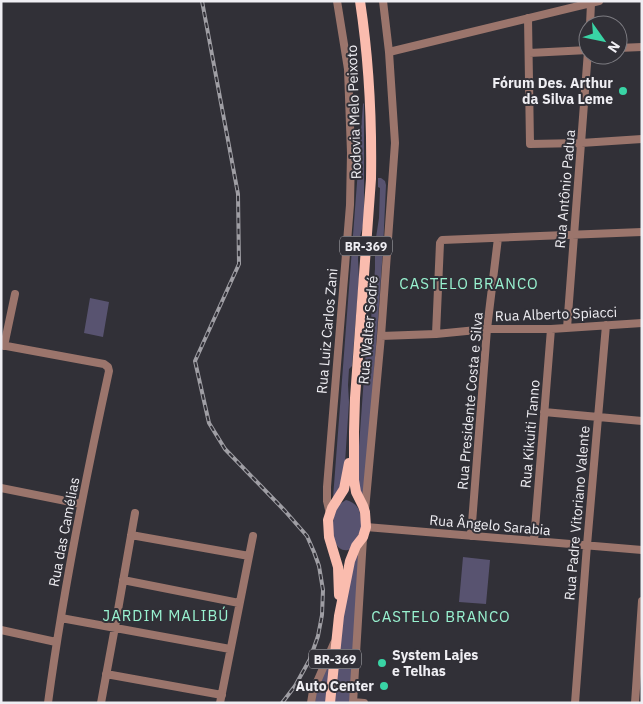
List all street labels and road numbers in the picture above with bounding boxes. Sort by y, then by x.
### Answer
street label: Rodovia Melo Peixoto [343,44,365,180]
street label: Rua Antônio Padua [551,128,579,249]
road number: BR-369 [340,237,392,256]
street label: Rua Luiz Carlos Zani [313,267,341,395]
street label: Rua Walter Sodré [354,275,382,385]
street label: Rua Alberto Spiacci [495,303,617,325]
street label: Rua Presidente Costa e Silva [453,311,487,491]
street label: Rua Kikuiti Tanno [516,379,544,489]
street label: Rua Padre Vitoriano Valente [560,425,594,601]
street label: Rua das Camélias [45,476,83,588]
street label: Rua Ângelo Sarabia [429,511,552,539]
road number: BR-369 [309,650,361,669]

